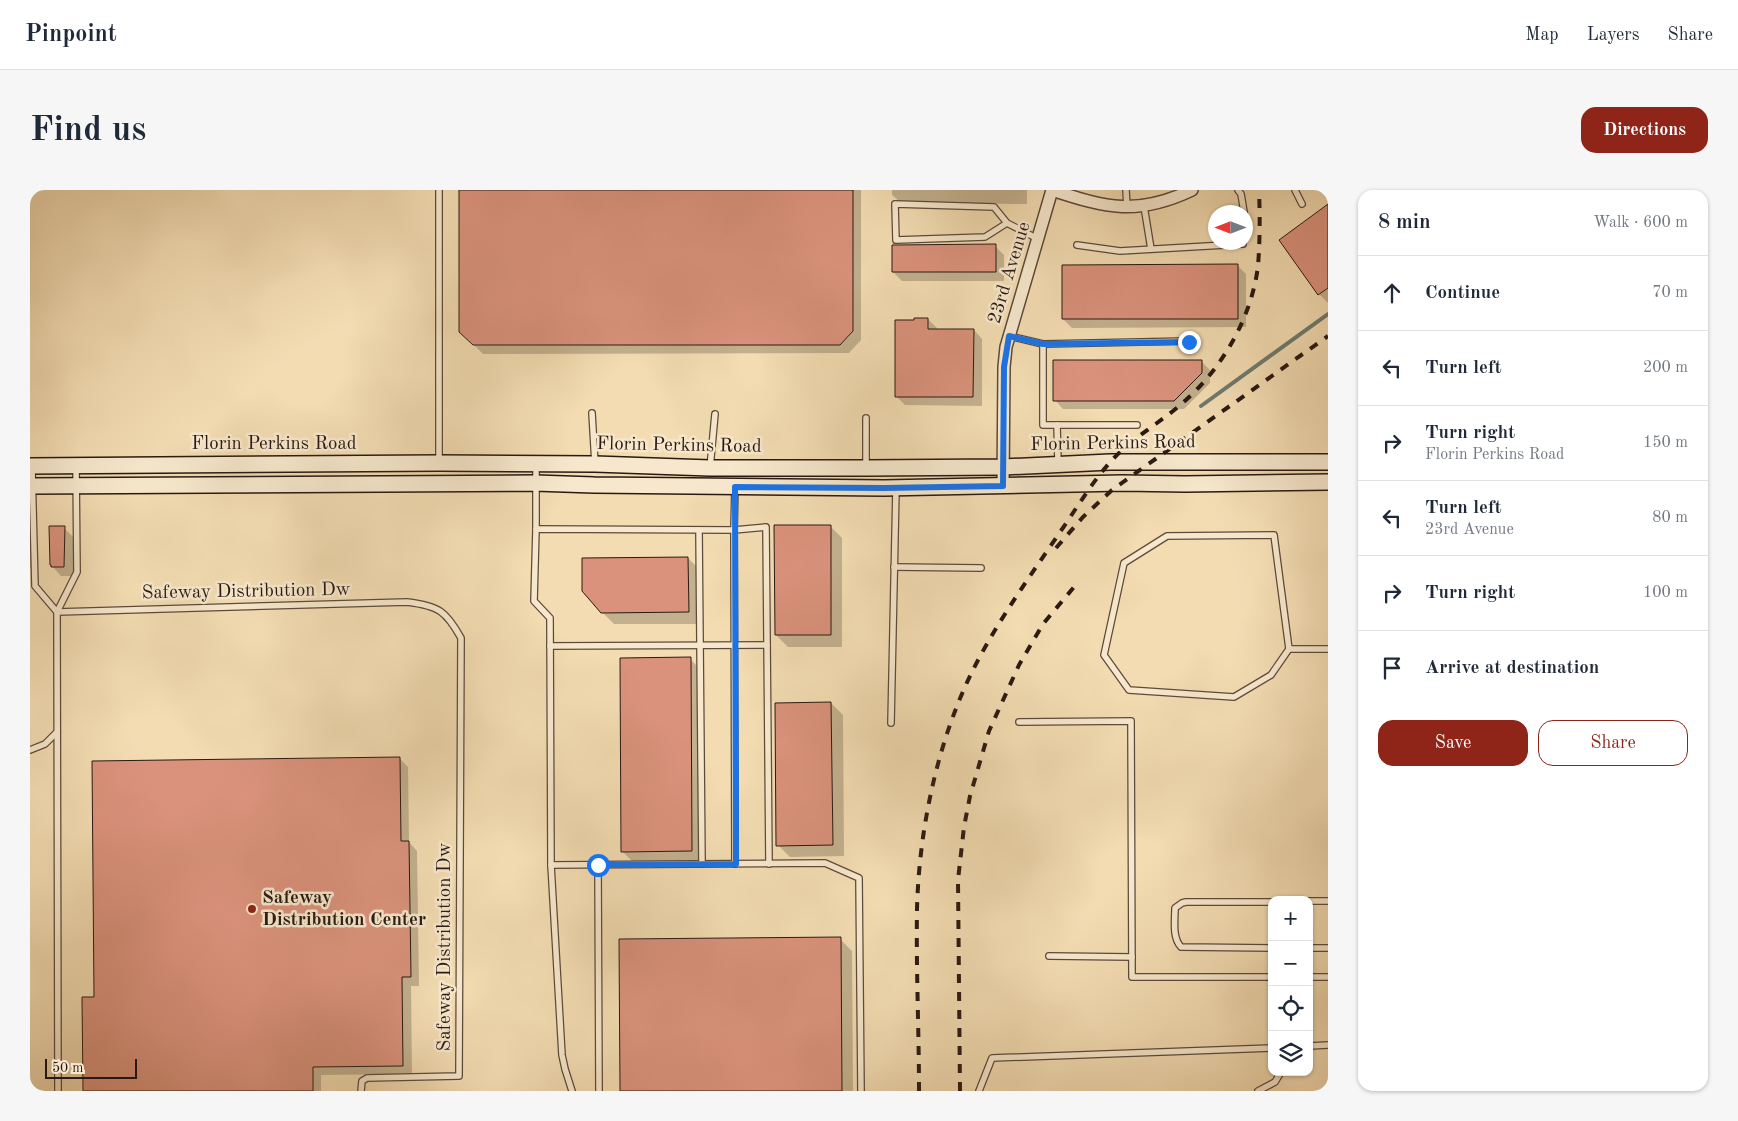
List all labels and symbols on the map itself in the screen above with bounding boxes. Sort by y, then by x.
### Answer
north arrow [1208,205,1253,250]
street label: 23rd Avenue [986,220,1034,326]
route end [1178,331,1201,354]
street label: Florin Perkins Road [1030,433,1196,455]
street label: Florin Perkins Road [191,435,357,454]
street label: Florin Perkins Road [596,435,762,457]
street label: Safeway Distribution Dw [141,581,351,603]
street label: Safeway Distribution Dw [436,842,455,1051]
route start [587,854,610,877]
place label: Safeway Distribution Center [262,889,426,930]
marker: Safeway Distribution Center [246,903,258,915]
scale bar [45,1056,138,1079]

